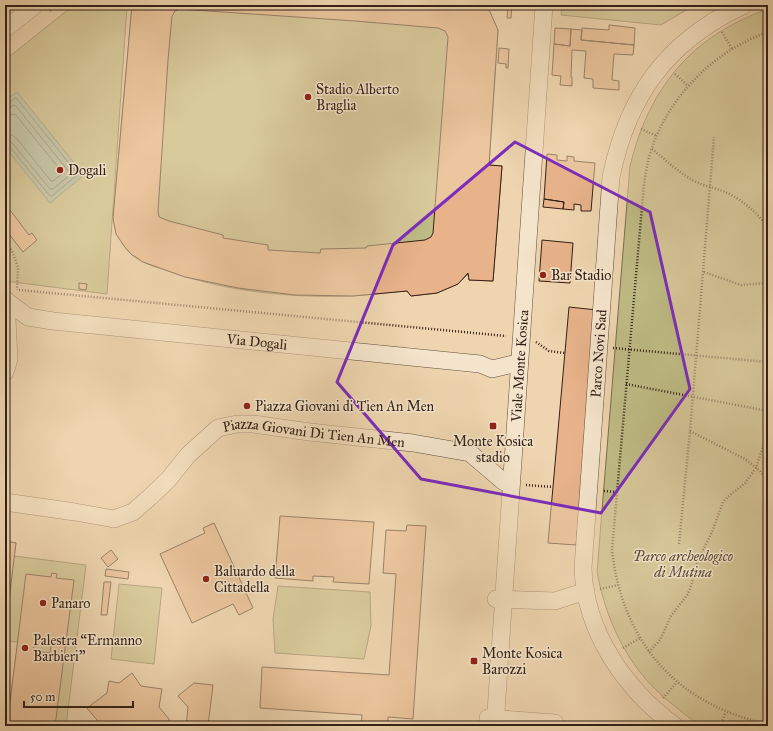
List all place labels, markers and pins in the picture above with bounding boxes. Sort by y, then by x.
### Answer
place label: Stadio Alberto Braglia [316,81,399,114]
marker: Stadio Alberto Braglia [303,92,313,102]
place label: Dogali [68,162,106,179]
marker: Dogali [55,165,65,175]
place label: Bar Stadio [551,267,611,284]
marker: Bar Stadio [538,270,548,280]
place label: Piazza Giovani di Tien An Men [255,398,435,415]
marker: Piazza Giovani di Tien An Men [242,401,252,411]
marker: Monte Kosica stadio [488,421,498,431]
place label: Monte Kosica stadio [453,433,533,466]
place label: Baluardo della Cittadella [214,563,295,596]
marker: Baluardo della Cittadella [201,574,211,584]
place label: Panaro [51,595,91,612]
marker: Panaro [38,598,48,608]
place label: Palestra “Ermanno Barbieri” [33,632,142,665]
marker: Palestra “Ermanno Barbieri” [20,643,30,653]
place label: Monte Kosica Barozzi [482,645,562,678]
marker: Monte Kosica Barozzi [469,656,479,666]

